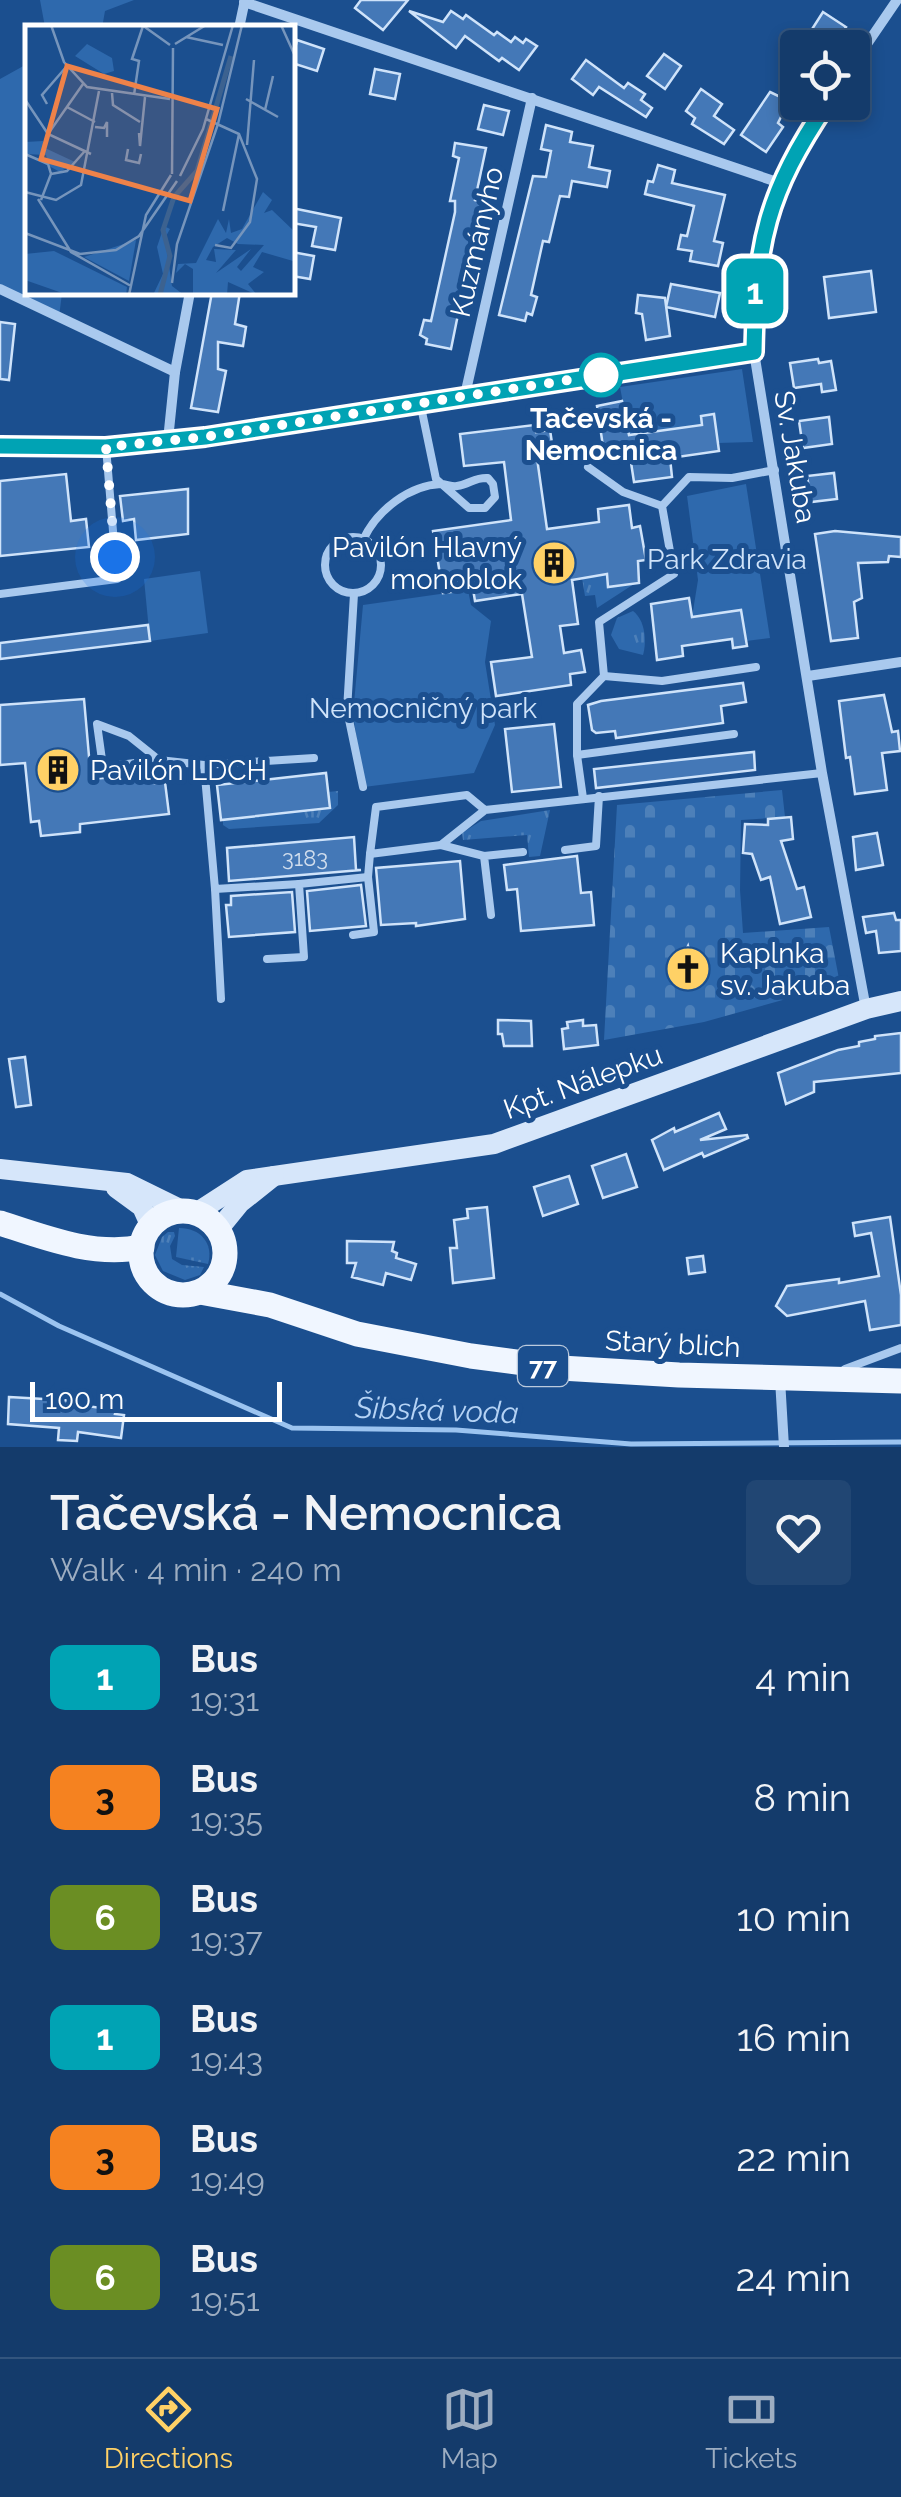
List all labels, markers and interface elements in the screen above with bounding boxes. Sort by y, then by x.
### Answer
inset map [25,25,295,295]
map controls [780,30,870,120]
button: locate [780,30,870,120]
street label: Kuzmányho [444,164,510,320]
line badge: 1 [722,258,788,324]
text: 1 [746,271,764,312]
marker: Tačevská - Nemocnica [580,354,622,396]
street label: Sv. Jakuba [767,388,823,526]
place label: Tačevská - Nemocnica [525,402,677,467]
place label: Pavilón Hlavný monoblok [332,531,522,596]
your location [90,532,140,582]
building icon: Pavilón Hlavný monoblok [531,540,577,586]
park label: Park Zdravia [647,543,807,576]
park label: Nemocničný park [309,692,537,725]
building icon: Pavilón LDCH [35,747,81,793]
place label: Pavilón LDCH [90,754,267,787]
house number: 3183 [282,845,328,871]
place label: Kaplnka sv. Jakuba [720,937,850,1002]
church icon: Kaplnka sv. Jakuba [665,946,711,992]
street label: Kpt. Nálepku [499,1038,667,1126]
street label: Starý blich [604,1324,742,1364]
road number: 77 [518,1346,568,1386]
scale bar [30,1377,282,1422]
text: 100 m [45,1383,124,1416]
water label: Šibská voda [354,1389,520,1430]
button: heart [746,1480,851,1585]
text: Tačevská - Nemocnica [50,1485,562,1541]
text: Walk · 4 min · 240 m [50,1551,342,1588]
text: Bus [190,1636,258,1681]
text: 4 min [755,1655,851,1700]
text: 1 [96,1657,114,1698]
text: 19:31 [190,1681,259,1718]
text: Bus [190,1756,258,1801]
text: 8 min [753,1775,851,1820]
text: 3 [95,1777,115,1818]
text: 19:35 [190,1801,263,1838]
text: Bus [190,1876,258,1921]
text: 10 min [736,1895,851,1940]
text: 6 [94,1897,116,1938]
text: 19:37 [190,1921,263,1958]
text: Bus [190,1996,258,2041]
text: 16 min [737,2015,851,2060]
text: 1 [96,2017,114,2058]
text: 19:43 [190,2041,263,2078]
text: Bus [190,2116,258,2161]
text: 22 min [736,2135,851,2180]
text: 3 [95,2137,115,2178]
text: 19:49 [190,2161,265,2198]
text: Bus [190,2236,258,2281]
text: 24 min [735,2255,851,2300]
text: 6 [94,2257,116,2298]
text: 19:51 [190,2281,260,2318]
tab: Directions [104,2382,233,2475]
tab: Map [441,2382,498,2475]
tab: Tickets [705,2382,797,2475]

